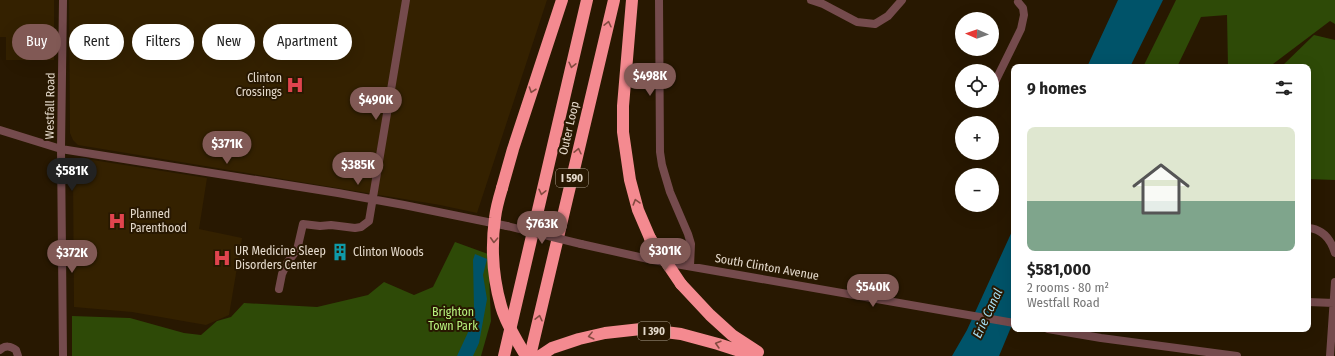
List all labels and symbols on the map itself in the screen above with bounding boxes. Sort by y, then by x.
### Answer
north arrow [955,12,999,56]
one-way arrow [604,21,612,27]
one-way arrow [568,62,576,68]
pin: $498K [622,63,678,97]
place label: Clinton Crossings [236,71,282,99]
street label: Westfall Road [42,72,58,140]
hospital icon: Clinton Crossings [285,75,305,95]
pin: $490K [348,87,404,121]
one-way arrow [528,87,537,94]
street label: Outer Loop [556,100,582,156]
pin: $371K [199,131,255,165]
one-way arrow [574,147,582,154]
pin: $385K [330,152,386,186]
pin: $581K [44,158,100,192]
road number: I 590 [556,169,588,187]
one-way arrow [539,189,547,195]
one-way arrow [632,199,641,206]
place label: Planned Parenthood [130,207,187,235]
hospital icon: Planned Parenthood [107,211,127,231]
pin: $763K [514,211,570,245]
one-way arrow [489,237,498,243]
pin: $301K [637,238,693,272]
pin: $372K [44,240,100,274]
building icon: Clinton Woods [330,242,350,262]
place label: UR Medicine Sleep Disorders Center [235,244,326,272]
place label: Clinton Woods [353,245,424,259]
hospital icon: UR Medicine Sleep Disorders Center [212,248,232,268]
street label: South Clinton Avenue [714,251,820,283]
pin: $540K [845,274,901,308]
water label: Erie Canal [969,286,1006,340]
park label: Brighton Town Park [428,305,478,333]
one-way arrow [534,315,542,321]
road number: I 390 [638,322,670,340]
one-way arrow [587,332,594,340]
one-way arrow [715,340,722,349]

